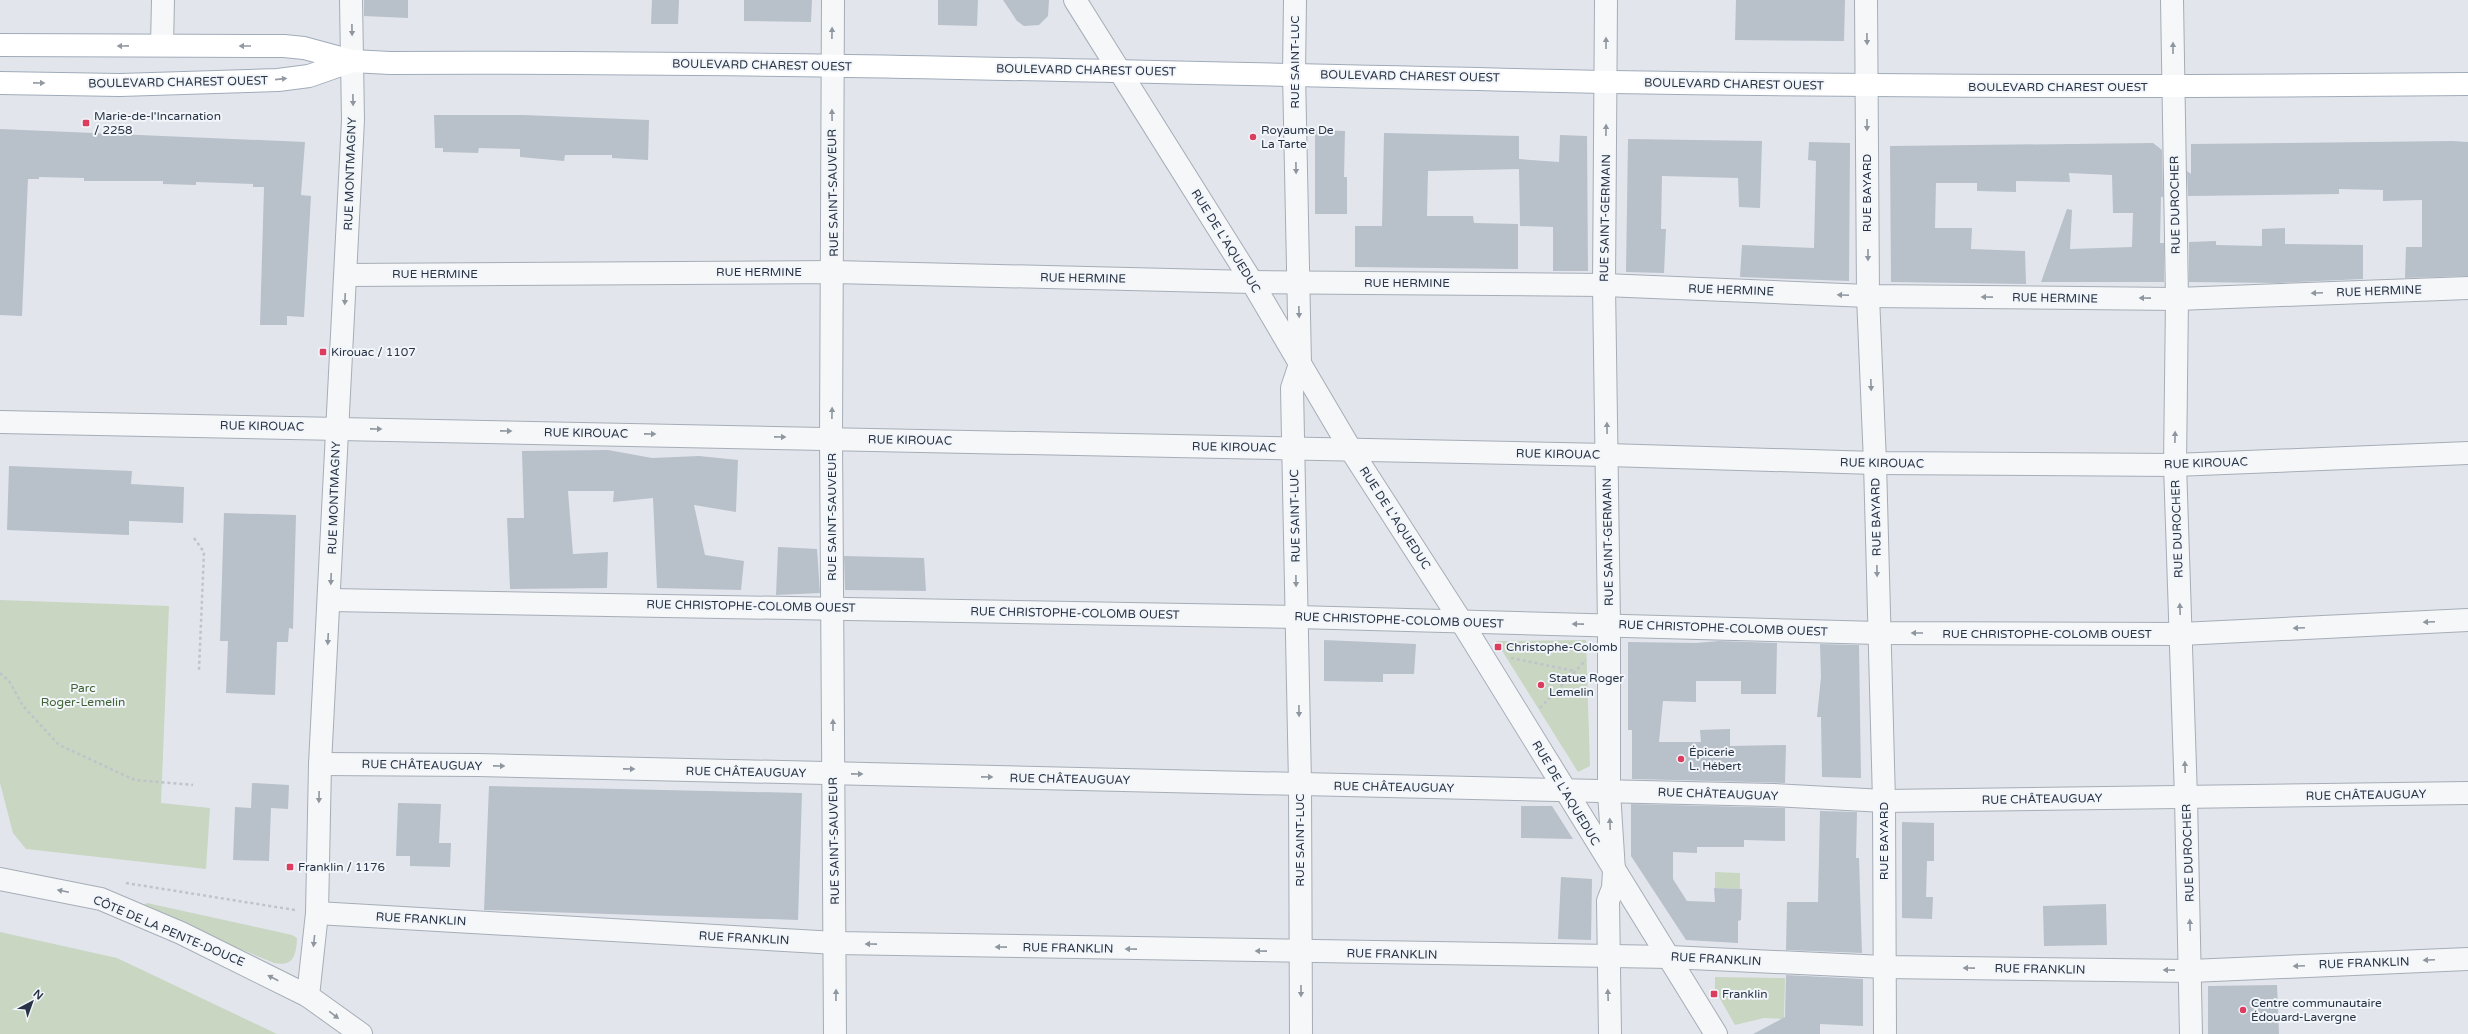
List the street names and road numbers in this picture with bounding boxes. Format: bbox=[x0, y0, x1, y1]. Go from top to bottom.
street label: RUE SAINT-LUC bbox=[1288, 15, 1302, 109]
street label: BOULEVARD CHAREST OUEST bbox=[672, 56, 853, 74]
street label: BOULEVARD CHAREST OUEST bbox=[996, 61, 1177, 79]
street label: BOULEVARD CHAREST OUEST bbox=[1320, 67, 1501, 85]
street label: BOULEVARD CHAREST OUEST bbox=[88, 73, 269, 91]
street label: BOULEVARD CHAREST OUEST bbox=[1644, 75, 1825, 93]
street label: BOULEVARD CHAREST OUEST bbox=[1968, 80, 2149, 94]
street label: RUE MONTMAGNY bbox=[341, 117, 359, 231]
street label: RUE SAINT-SAUVEUR bbox=[825, 129, 841, 257]
street label: RUE SAINT-GERMAIN bbox=[1597, 154, 1613, 282]
street label: RUE BAYARD bbox=[1860, 154, 1874, 232]
street label: RUE DUROCHER bbox=[2167, 156, 2183, 254]
street label: RUE DE L'AQUEDUC bbox=[1188, 187, 1264, 295]
street label: RUE HERMINE bbox=[716, 265, 802, 279]
street label: RUE HERMINE bbox=[392, 267, 478, 281]
street label: RUE HERMINE bbox=[1040, 270, 1126, 286]
street label: RUE HERMINE bbox=[1364, 276, 1450, 290]
street label: RUE HERMINE bbox=[1688, 282, 1775, 299]
street label: RUE HERMINE bbox=[2336, 282, 2423, 299]
street label: RUE HERMINE bbox=[2012, 290, 2098, 306]
street label: RUE KIROUAC bbox=[220, 418, 304, 434]
street label: RUE KIROUAC bbox=[544, 425, 628, 441]
street label: RUE KIROUAC bbox=[868, 432, 952, 448]
street label: RUE KIROUAC bbox=[1192, 439, 1276, 455]
street label: RUE MONTMAGNY bbox=[325, 441, 343, 555]
street label: RUE KIROUAC bbox=[1516, 446, 1600, 462]
street label: RUE SAINT-SAUVEUR bbox=[825, 453, 839, 581]
street label: RUE KIROUAC bbox=[1840, 455, 1924, 471]
street label: RUE KIROUAC bbox=[2164, 455, 2248, 471]
street label: RUE DE L'AQUEDUC bbox=[1357, 464, 1433, 572]
street label: RUE SAINT-LUC bbox=[1287, 469, 1303, 563]
street label: RUE SAINT-GERMAIN bbox=[1600, 478, 1616, 606]
street label: RUE BAYARD bbox=[1868, 478, 1884, 556]
street label: RUE DUROCHER bbox=[2168, 480, 2186, 578]
street label: RUE CHRISTOPHE-COLOMB OUEST bbox=[646, 597, 857, 615]
street label: RUE CHRISTOPHE-COLOMB OUEST bbox=[970, 604, 1181, 622]
street label: RUE CHRISTOPHE-COLOMB OUEST bbox=[1294, 609, 1505, 631]
street label: RUE CHRISTOPHE-COLOMB OUEST bbox=[1618, 617, 1829, 639]
street label: RUE CHRISTOPHE-COLOMB OUEST bbox=[1942, 627, 2152, 641]
street label: RUE DE L'AQUEDUC bbox=[1529, 738, 1603, 848]
street label: RUE CHÂTEAUGUAY bbox=[362, 757, 483, 773]
street label: RUE CHÂTEAUGUAY bbox=[686, 764, 807, 780]
street label: RUE CHÂTEAUGUAY bbox=[1010, 771, 1131, 787]
street label: RUE SAINT-SAUVEUR bbox=[826, 777, 842, 905]
street label: RUE CHÂTEAUGUAY bbox=[1334, 779, 1455, 795]
street label: RUE CHÂTEAUGUAY bbox=[1657, 785, 1779, 803]
street label: RUE CHÂTEAUGUAY bbox=[2306, 787, 2427, 803]
street label: RUE CHÂTEAUGUAY bbox=[1982, 791, 2103, 807]
street label: RUE SAINT-LUC bbox=[1293, 793, 1307, 887]
street label: RUE BAYARD bbox=[1877, 802, 1891, 880]
street label: RUE DUROCHER bbox=[2179, 804, 2197, 902]
street label: CÔTE DE LA PENTE-DOUCE bbox=[91, 893, 247, 969]
street label: RUE FRANKLIN bbox=[375, 910, 467, 928]
street label: RUE FRANKLIN bbox=[698, 929, 790, 947]
street label: RUE FRANKLIN bbox=[1022, 940, 1114, 956]
street label: RUE FRANKLIN bbox=[1346, 946, 1438, 962]
street label: RUE FRANKLIN bbox=[1670, 950, 1762, 968]
street label: RUE FRANKLIN bbox=[2318, 954, 2410, 972]
street label: RUE FRANKLIN bbox=[1994, 961, 2086, 977]

